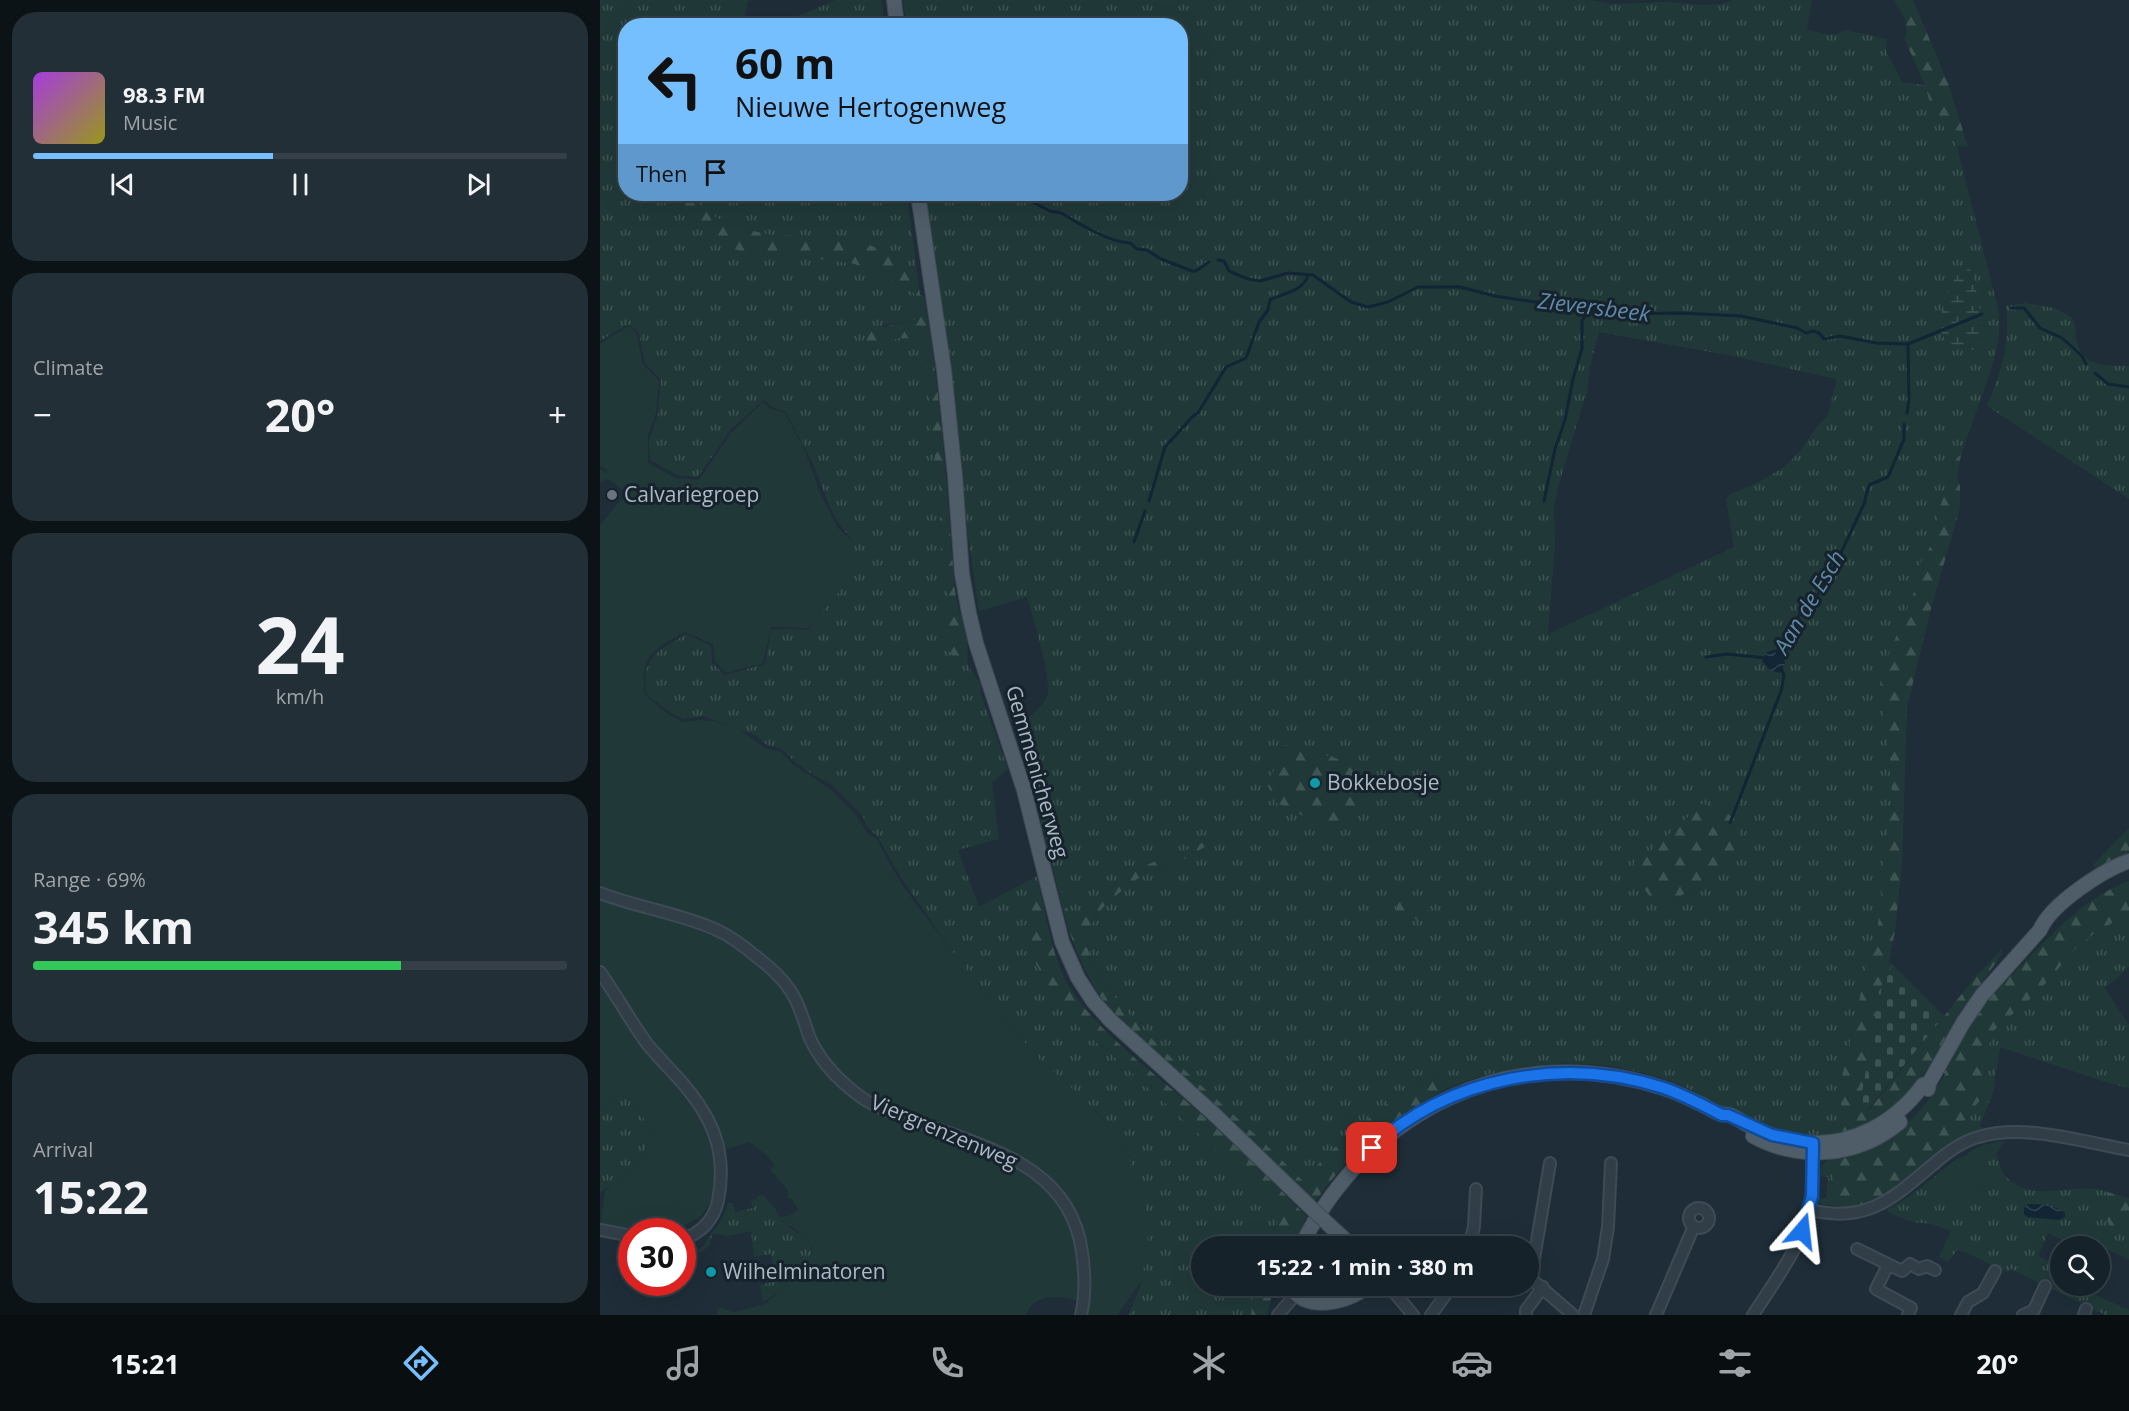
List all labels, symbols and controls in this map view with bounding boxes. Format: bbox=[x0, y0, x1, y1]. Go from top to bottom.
text: 60 m bbox=[735, 34, 835, 91]
icon: left bbox=[636, 42, 714, 120]
text: 98.3 FM bbox=[123, 79, 206, 109]
text: Nieuwe Hertogenweg bbox=[735, 88, 1006, 125]
text: Music bbox=[123, 109, 177, 136]
icon: arrive bbox=[699, 156, 732, 189]
text: Then bbox=[636, 158, 687, 188]
icon: previous bbox=[106, 168, 139, 201]
icon: pause bbox=[284, 168, 317, 201]
icon: next bbox=[462, 168, 495, 201]
water label: Zieversbeek bbox=[1535, 284, 1653, 328]
text: Climate bbox=[33, 354, 104, 381]
text: 20° bbox=[265, 384, 335, 445]
text: − bbox=[33, 392, 52, 437]
text: + bbox=[548, 392, 567, 437]
place label: Calvariegroep bbox=[624, 480, 759, 508]
marker: Calvariegroep bbox=[605, 488, 619, 502]
water label: Aan de Esch bbox=[1764, 544, 1851, 661]
text: 24 bbox=[255, 591, 345, 697]
street label: Gemmenicherweg bbox=[1000, 682, 1076, 861]
text: km/h bbox=[276, 683, 324, 710]
place label: Bokkebosje bbox=[1327, 768, 1440, 796]
marker: Bokkebosje bbox=[1308, 776, 1322, 790]
text: Range · 69% bbox=[33, 866, 146, 893]
text: 345 km bbox=[33, 896, 194, 957]
street label: Viergrenzenweg bbox=[867, 1088, 1022, 1175]
pin bbox=[1346, 1122, 1397, 1173]
icon: arrive bbox=[1355, 1131, 1388, 1164]
text: Arrival bbox=[33, 1136, 93, 1163]
text: 15:22 bbox=[33, 1166, 149, 1227]
position arrow bbox=[1770, 1199, 1834, 1263]
speed limit sign: 30 bbox=[618, 1218, 696, 1296]
map controls bbox=[2050, 1236, 2110, 1296]
button: search bbox=[2050, 1236, 2110, 1296]
text: 15:22 · 1 min · 380 m bbox=[1256, 1251, 1474, 1281]
place label: Wilhelminatoren bbox=[723, 1257, 886, 1285]
marker: Wilhelminatoren bbox=[704, 1265, 718, 1279]
icon: directions bbox=[400, 1342, 442, 1384]
icon: music bbox=[663, 1342, 705, 1384]
icon: phone bbox=[926, 1342, 968, 1384]
icon: climate bbox=[1188, 1342, 1230, 1384]
icon: car bbox=[1451, 1342, 1493, 1384]
icon: filters bbox=[1714, 1342, 1756, 1384]
text: 15:21 bbox=[110, 1345, 180, 1382]
text: 20° bbox=[1976, 1345, 2019, 1382]

